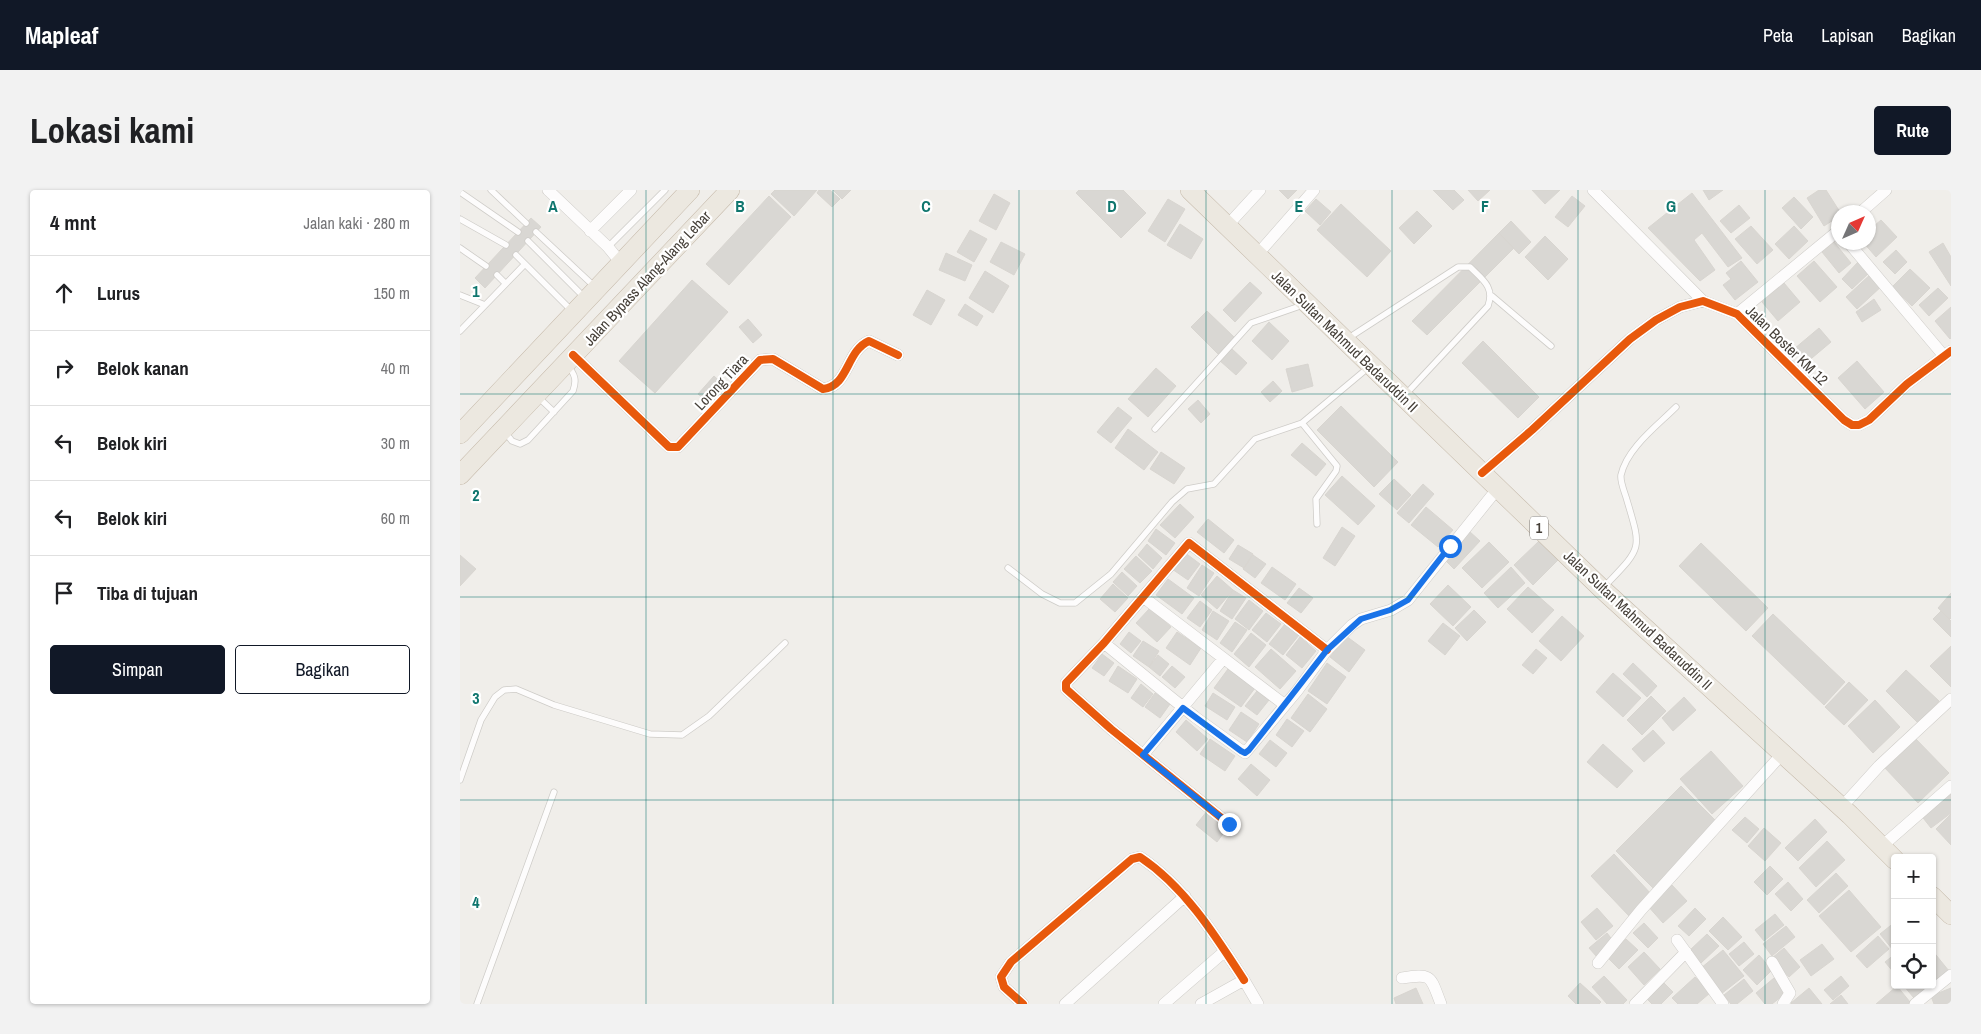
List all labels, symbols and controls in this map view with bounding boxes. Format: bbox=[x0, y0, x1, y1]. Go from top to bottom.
text: Mapleaf bbox=[25, 19, 98, 51]
text: Peta bbox=[1763, 23, 1793, 48]
text: Lapisan bbox=[1821, 23, 1874, 48]
text: Bagikan bbox=[1902, 23, 1956, 48]
button: Rute bbox=[1874, 106, 1951, 155]
text: Lokasi kami bbox=[30, 107, 194, 154]
text: A bbox=[548, 195, 558, 217]
text: B bbox=[735, 195, 745, 217]
text: C bbox=[921, 195, 931, 217]
text: D bbox=[1107, 195, 1117, 217]
text: E bbox=[1295, 195, 1304, 217]
text: F bbox=[1481, 195, 1489, 217]
text: G bbox=[1666, 195, 1676, 217]
north arrow bbox=[1831, 205, 1876, 250]
street label: Jalan Bypass Alang-Alang Lebar bbox=[579, 206, 715, 350]
text: 4 mnt bbox=[50, 208, 96, 237]
text: Jalan kaki · 280 m bbox=[304, 212, 410, 234]
street label: Jalan Sultan Mahmud Badaruddin II bbox=[1267, 265, 1423, 417]
icon: ahead bbox=[50, 279, 78, 307]
text: Lurus bbox=[97, 280, 140, 306]
text: 1 bbox=[472, 280, 480, 302]
text: 150 m bbox=[374, 282, 410, 304]
street label: Jalan Boster KM 12 bbox=[1741, 300, 1833, 390]
street label: Lorong Tiara bbox=[689, 349, 753, 415]
icon: right bbox=[50, 354, 78, 382]
text: Belok kanan bbox=[97, 355, 189, 381]
text: 40 m bbox=[381, 357, 410, 379]
icon: left bbox=[50, 429, 78, 457]
text: Belok kiri bbox=[97, 430, 167, 456]
text: 30 m bbox=[381, 432, 410, 454]
text: 2 bbox=[472, 484, 480, 506]
icon: left bbox=[50, 504, 78, 532]
text: Belok kiri bbox=[97, 505, 167, 531]
text: 60 m bbox=[381, 507, 410, 529]
road number: 1 bbox=[1530, 516, 1548, 539]
route start bbox=[1439, 535, 1462, 558]
street label: Jalan Sultan Mahmud Badaruddin II bbox=[1559, 545, 1717, 695]
icon: arrive bbox=[50, 579, 78, 607]
text: Tiba di tujuan bbox=[97, 580, 198, 606]
button: Simpan bbox=[50, 645, 225, 694]
button: Bagikan bbox=[235, 645, 410, 694]
text: 3 bbox=[472, 687, 480, 709]
route end bbox=[1218, 813, 1241, 836]
map controls bbox=[1891, 854, 1936, 989]
button: + bbox=[1891, 854, 1936, 899]
text: 4 bbox=[472, 891, 480, 913]
button: − bbox=[1891, 899, 1936, 944]
button: locate bbox=[1891, 944, 1936, 989]

